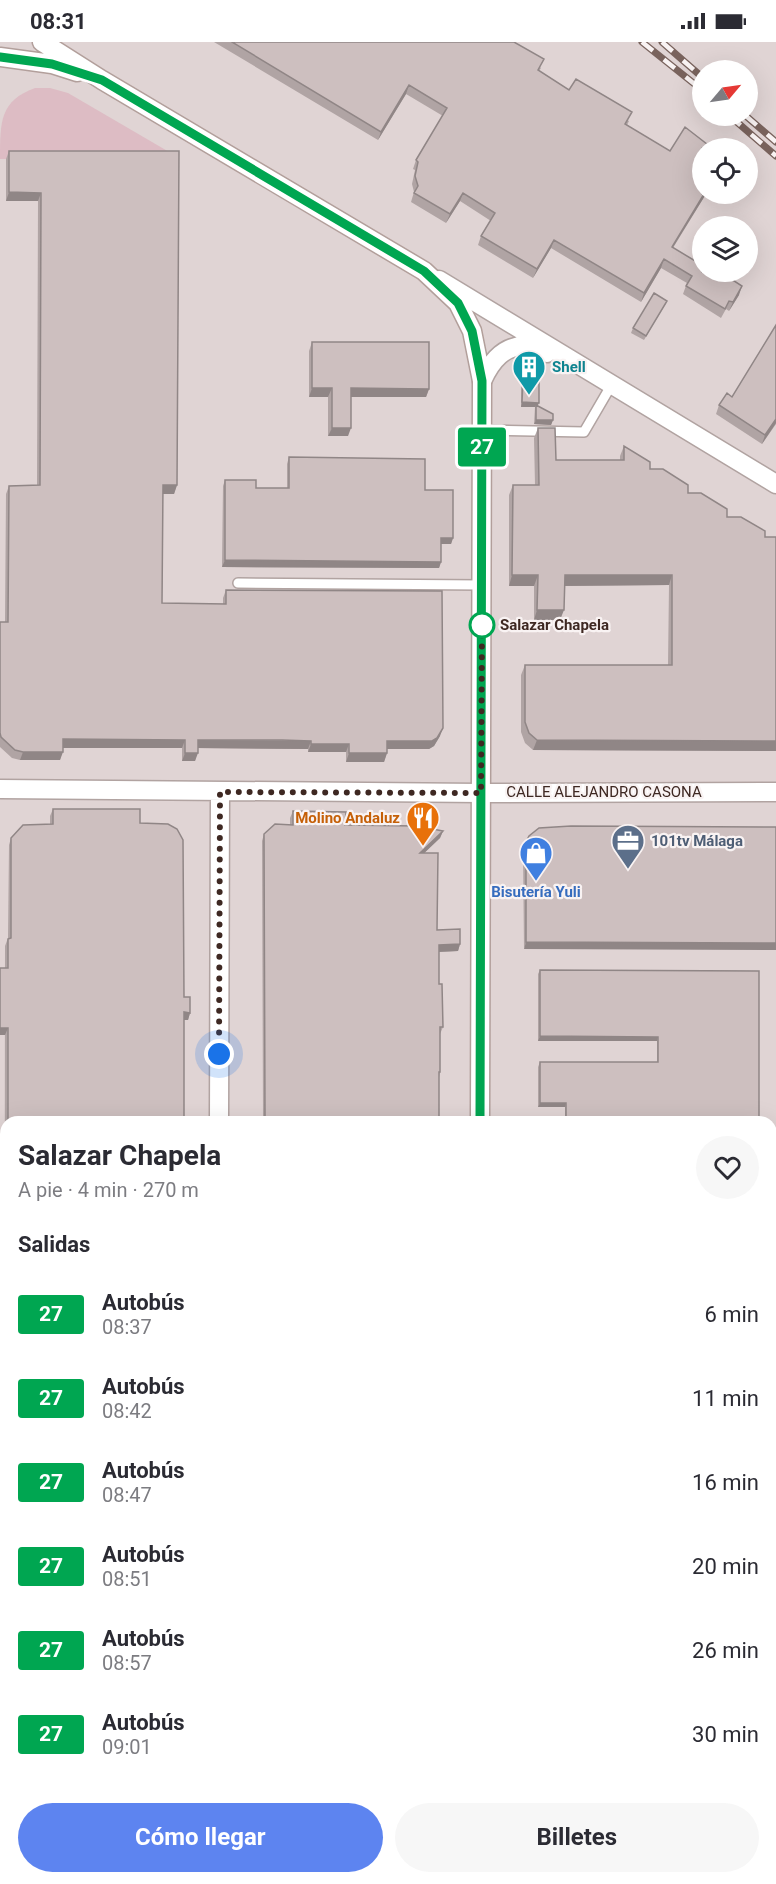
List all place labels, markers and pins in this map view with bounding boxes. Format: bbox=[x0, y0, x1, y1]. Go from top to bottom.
building icon: Shell bbox=[511, 349, 547, 396]
place label: Shell bbox=[552, 358, 586, 376]
marker: Salazar Chapela bbox=[469, 612, 495, 638]
place label: Salazar Chapela bbox=[500, 616, 609, 634]
restaurant icon: Molino Andaluz bbox=[405, 800, 441, 847]
place label: Molino Andaluz bbox=[295, 809, 400, 827]
office icon: 101tv Málaga bbox=[610, 823, 646, 870]
place label: 101tv Málaga bbox=[651, 832, 743, 850]
shop icon: Bisutería Yuli bbox=[518, 835, 554, 882]
place label: Bisutería Yuli bbox=[491, 883, 581, 901]

